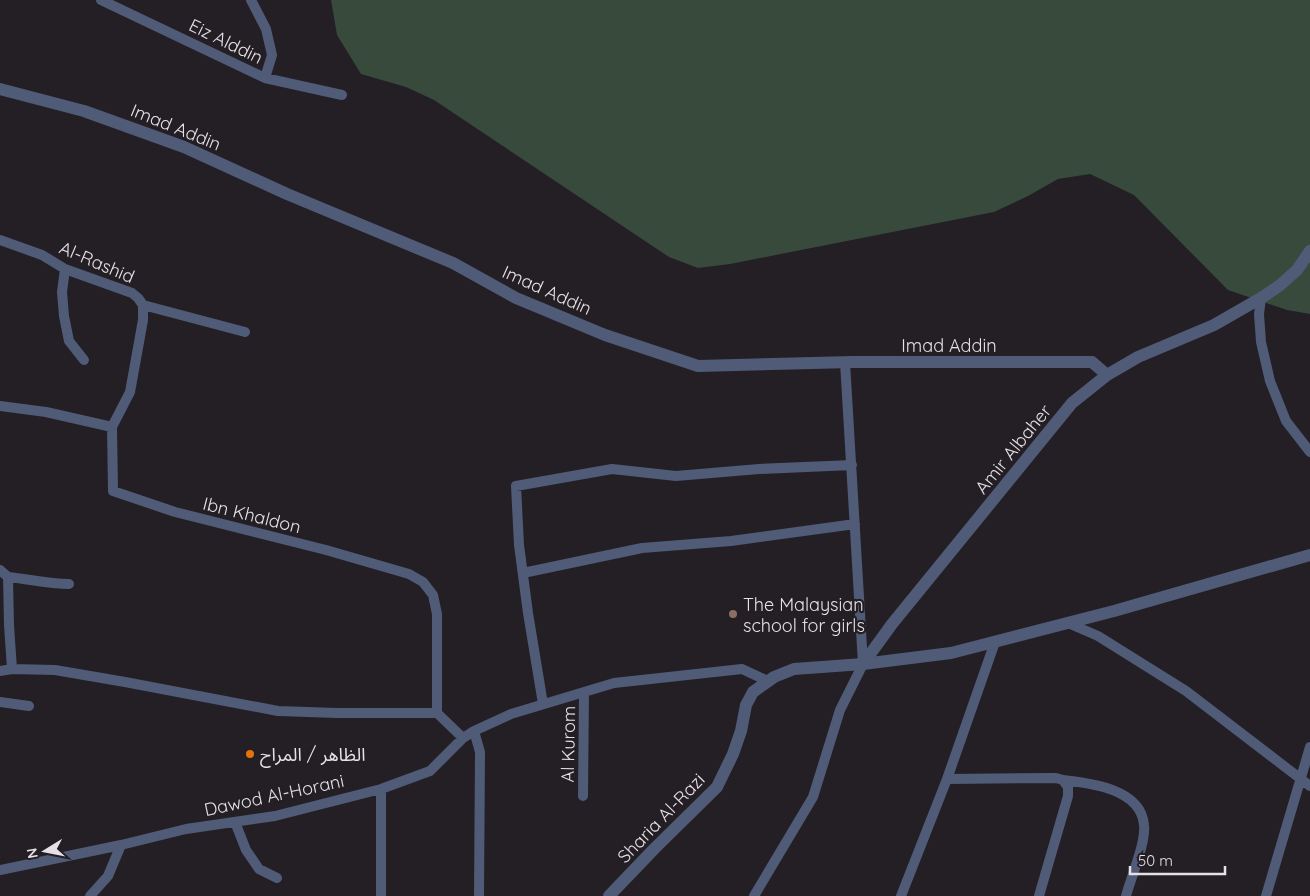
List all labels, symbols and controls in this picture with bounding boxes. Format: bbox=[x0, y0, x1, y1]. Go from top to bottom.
street label: Eiz Alddin bbox=[185, 13, 267, 69]
street label: Imad Addin bbox=[127, 98, 225, 156]
street label: Al-Rashid bbox=[56, 236, 138, 288]
street label: Imad Addin bbox=[499, 260, 595, 320]
street label: Imad Addin bbox=[901, 334, 997, 357]
street label: Amir Albaher bbox=[970, 399, 1056, 498]
street label: Ibn Khaldon bbox=[201, 492, 303, 538]
place label: The Malaysian school for girls bbox=[743, 593, 865, 637]
marker: The Malaysian school for girls bbox=[727, 608, 739, 620]
street label: Al Kurom bbox=[556, 705, 580, 783]
place label: الظاهر / المراح bbox=[260, 743, 366, 768]
marker: الظاهر / المراح bbox=[244, 748, 256, 760]
street label: Sharia Al-Razi bbox=[612, 768, 710, 868]
street label: Dawod Al-Horani bbox=[202, 769, 346, 821]
north arrow bbox=[20, 826, 70, 876]
scale bar bbox=[1130, 844, 1225, 876]
text: N bbox=[22, 847, 42, 860]
text: 50 m bbox=[1138, 851, 1173, 870]

